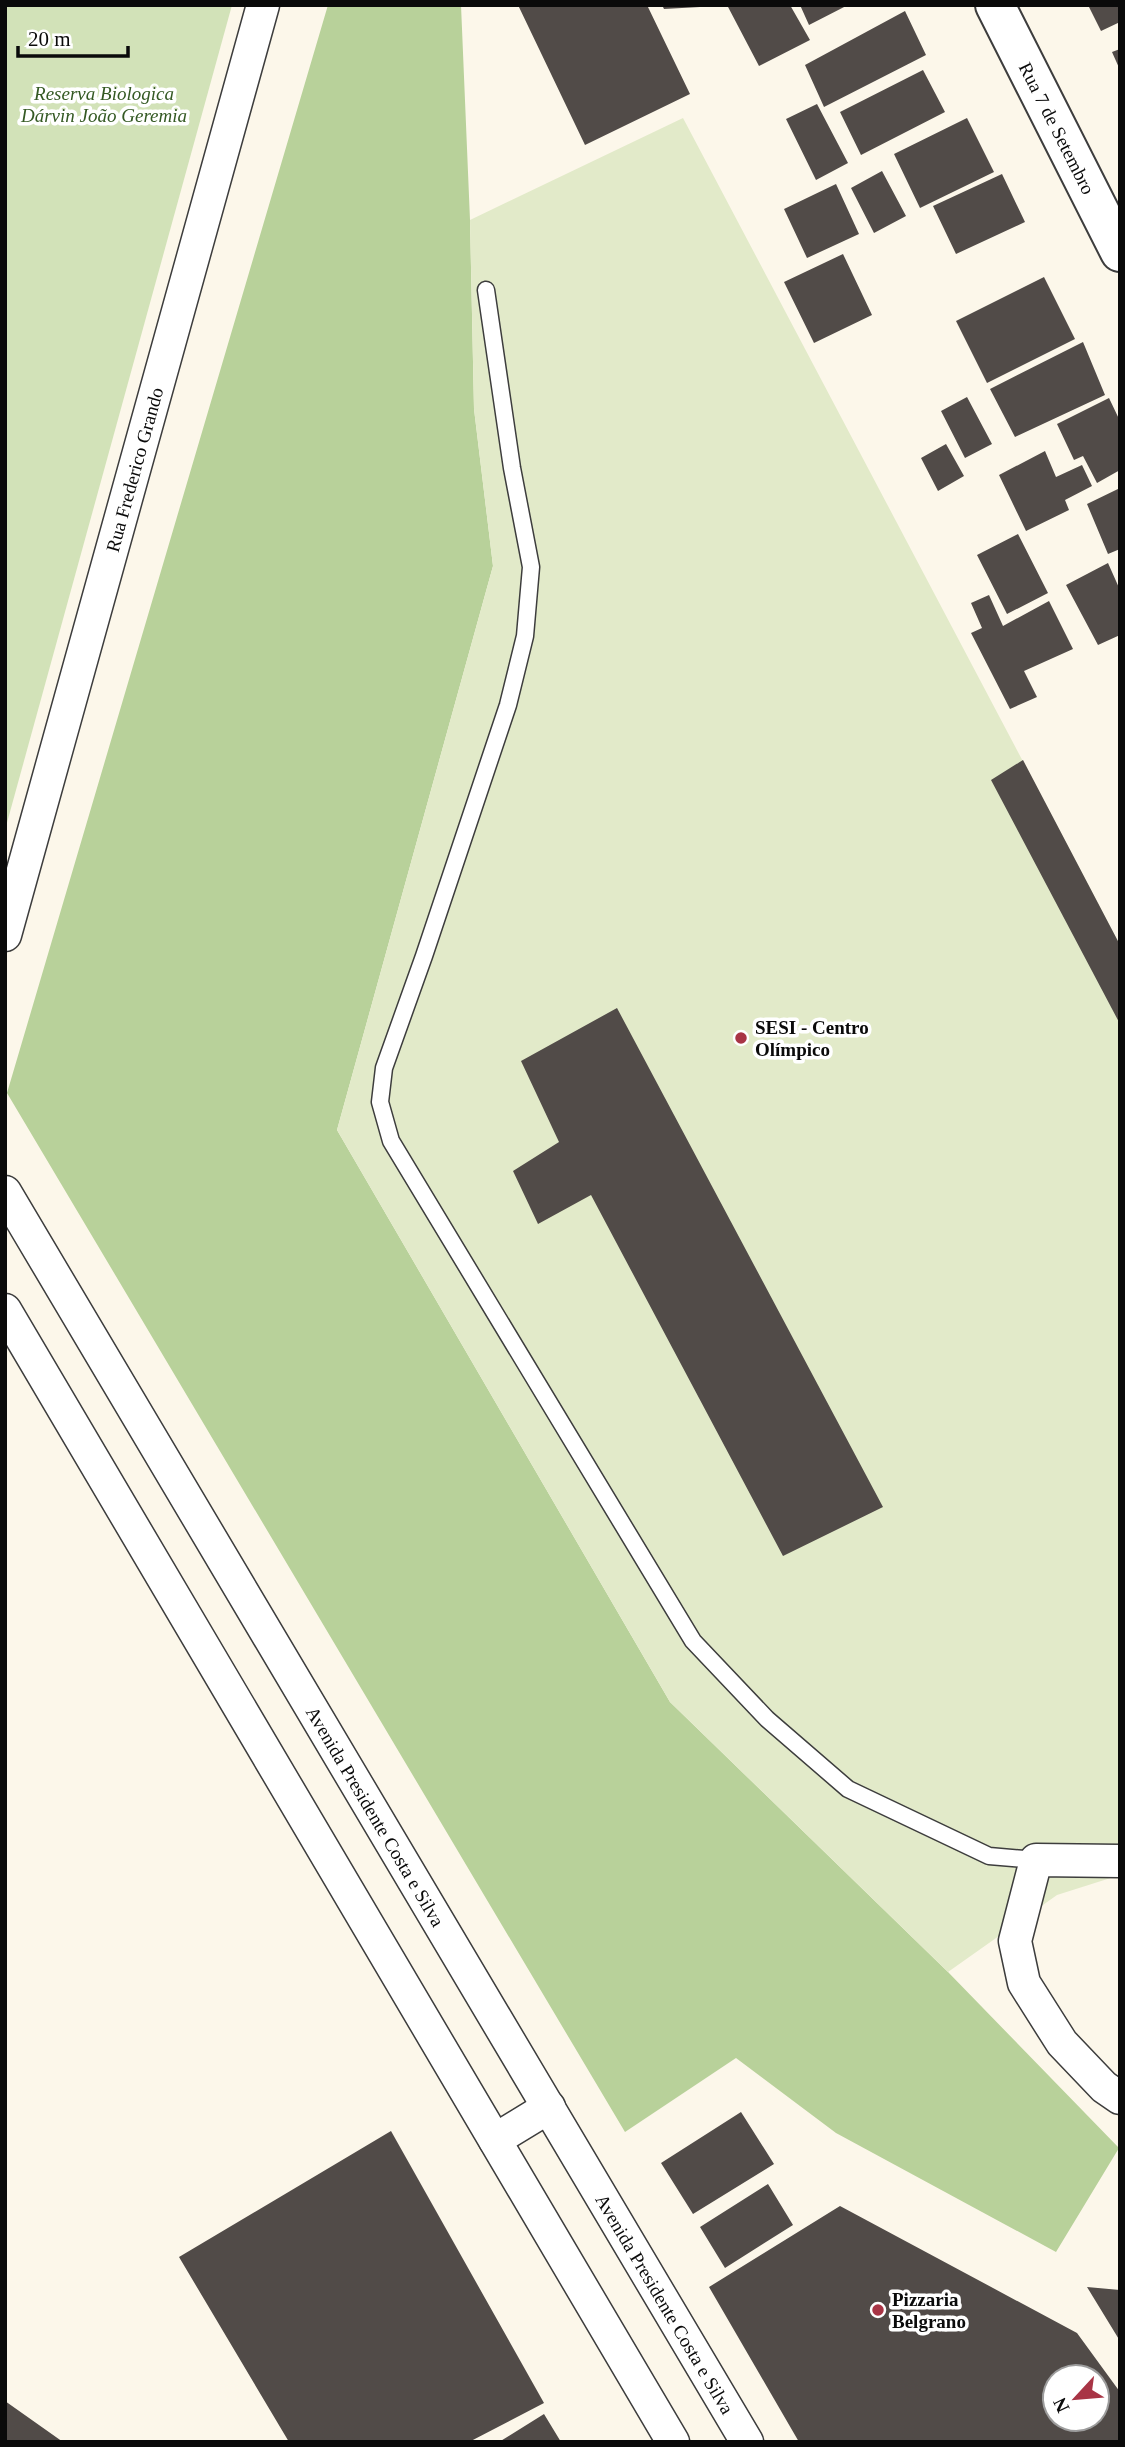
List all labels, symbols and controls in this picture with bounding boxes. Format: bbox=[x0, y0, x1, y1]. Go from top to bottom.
scale bar bbox=[18, 14, 128, 58]
text: 20 m bbox=[28, 27, 71, 51]
street label: Rua 7 de Setembro bbox=[1015, 59, 1099, 198]
park label: Reserva Biologica Dárvin João Geremia bbox=[20, 83, 187, 126]
street label: Rua Frederico Grando bbox=[101, 385, 167, 554]
place label: SESI - Centro Olímpico bbox=[755, 1017, 869, 1060]
marker: SESI - Centro Olímpico bbox=[733, 1030, 749, 1046]
street label: Avenida Presidente Costa e Silva bbox=[302, 1703, 449, 1930]
street label: Avenida Presidente Costa e Silva bbox=[592, 2190, 739, 2418]
place label: Pizzaria Belgrano bbox=[892, 2289, 966, 2332]
marker: Pizzaria Belgrano bbox=[870, 2302, 886, 2318]
north arrow bbox=[1041, 2363, 1111, 2433]
text: N bbox=[1049, 2394, 1074, 2416]

